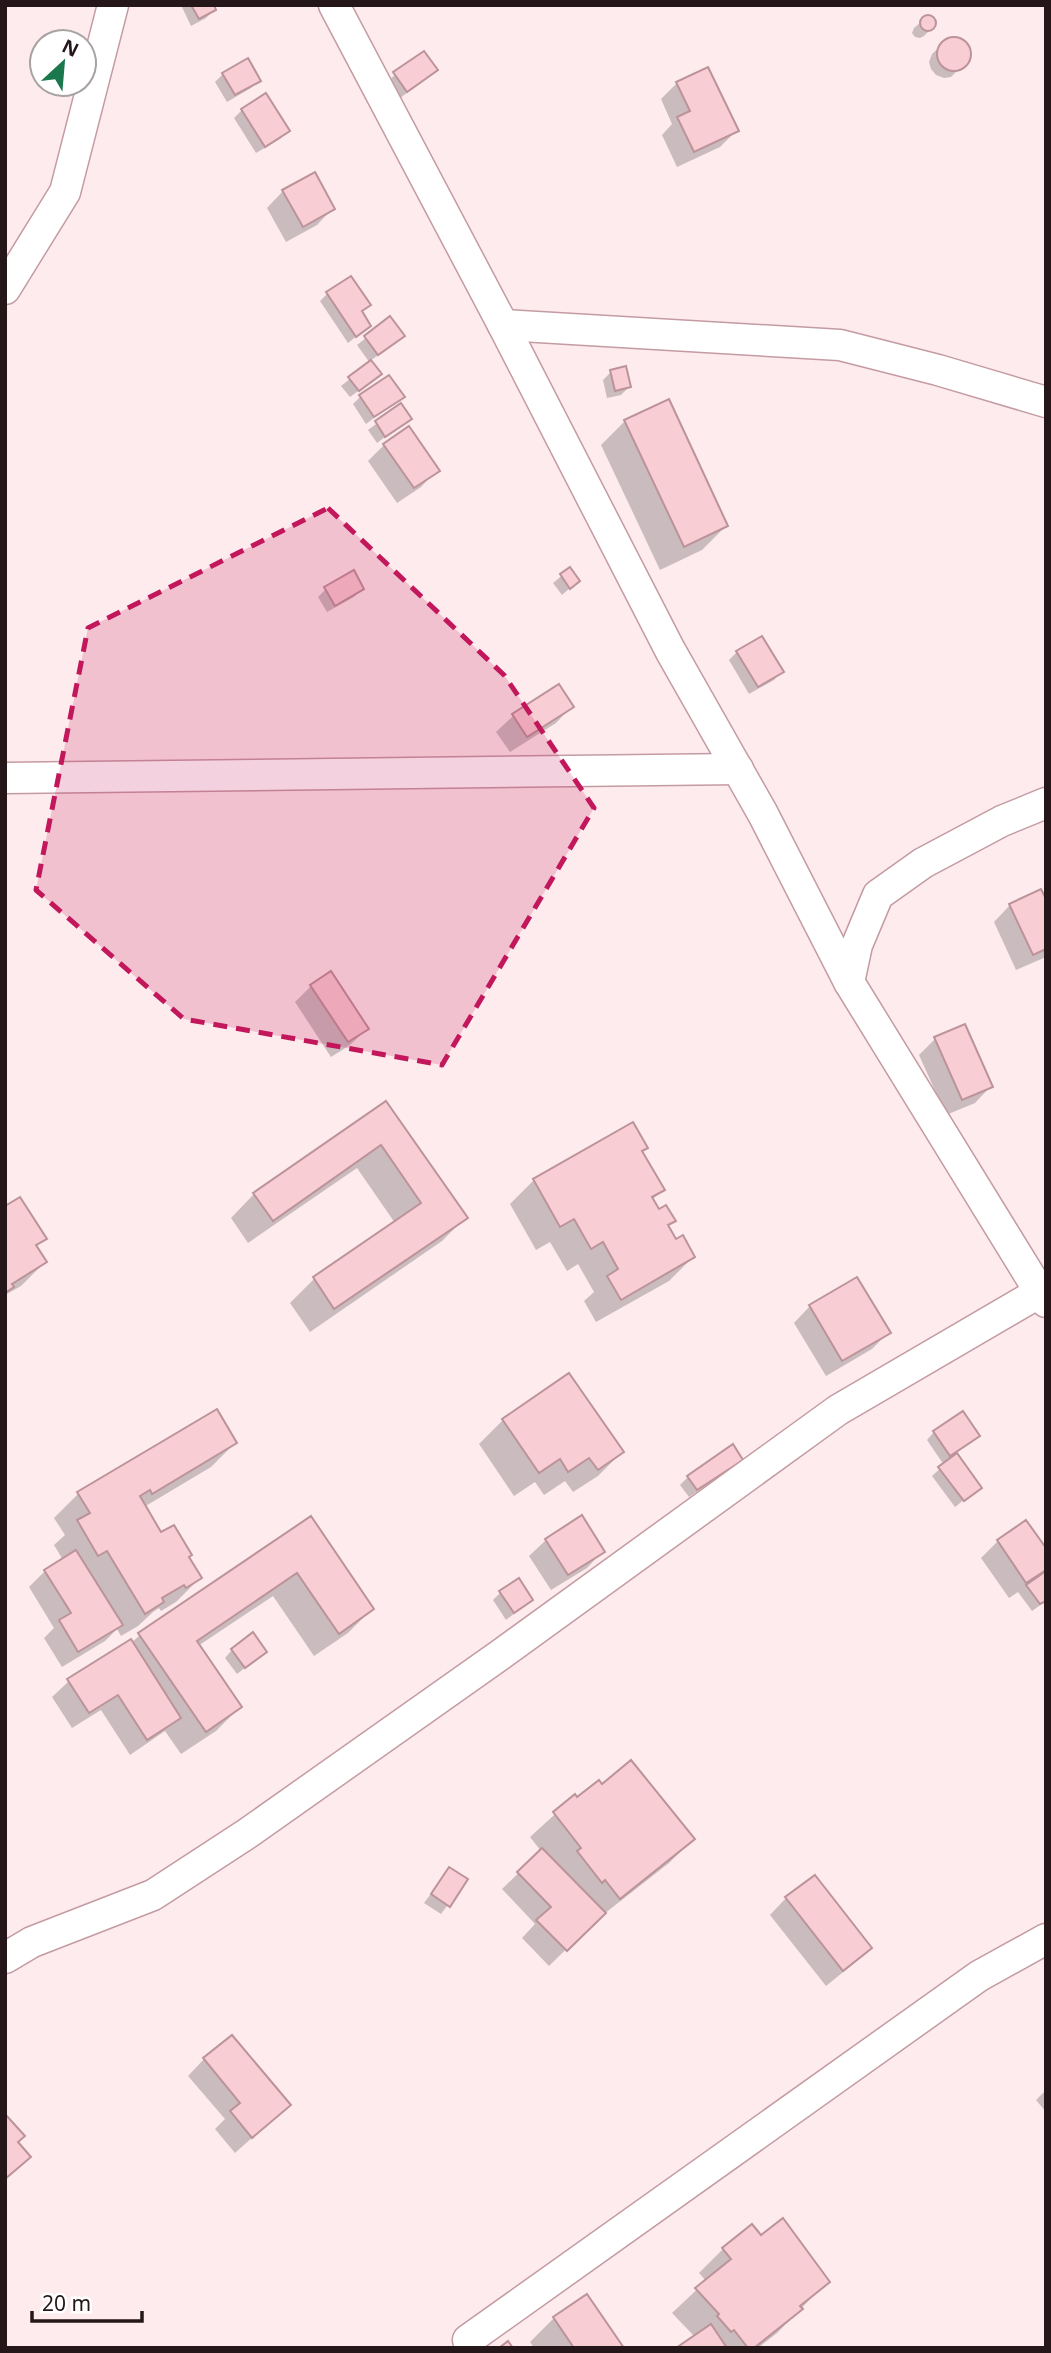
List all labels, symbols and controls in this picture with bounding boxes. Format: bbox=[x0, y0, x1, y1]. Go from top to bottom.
north arrow bbox=[28, 28, 98, 98]
text: N bbox=[58, 33, 83, 63]
scale bar bbox=[32, 2280, 142, 2324]
text: 20 m bbox=[42, 2289, 91, 2317]

